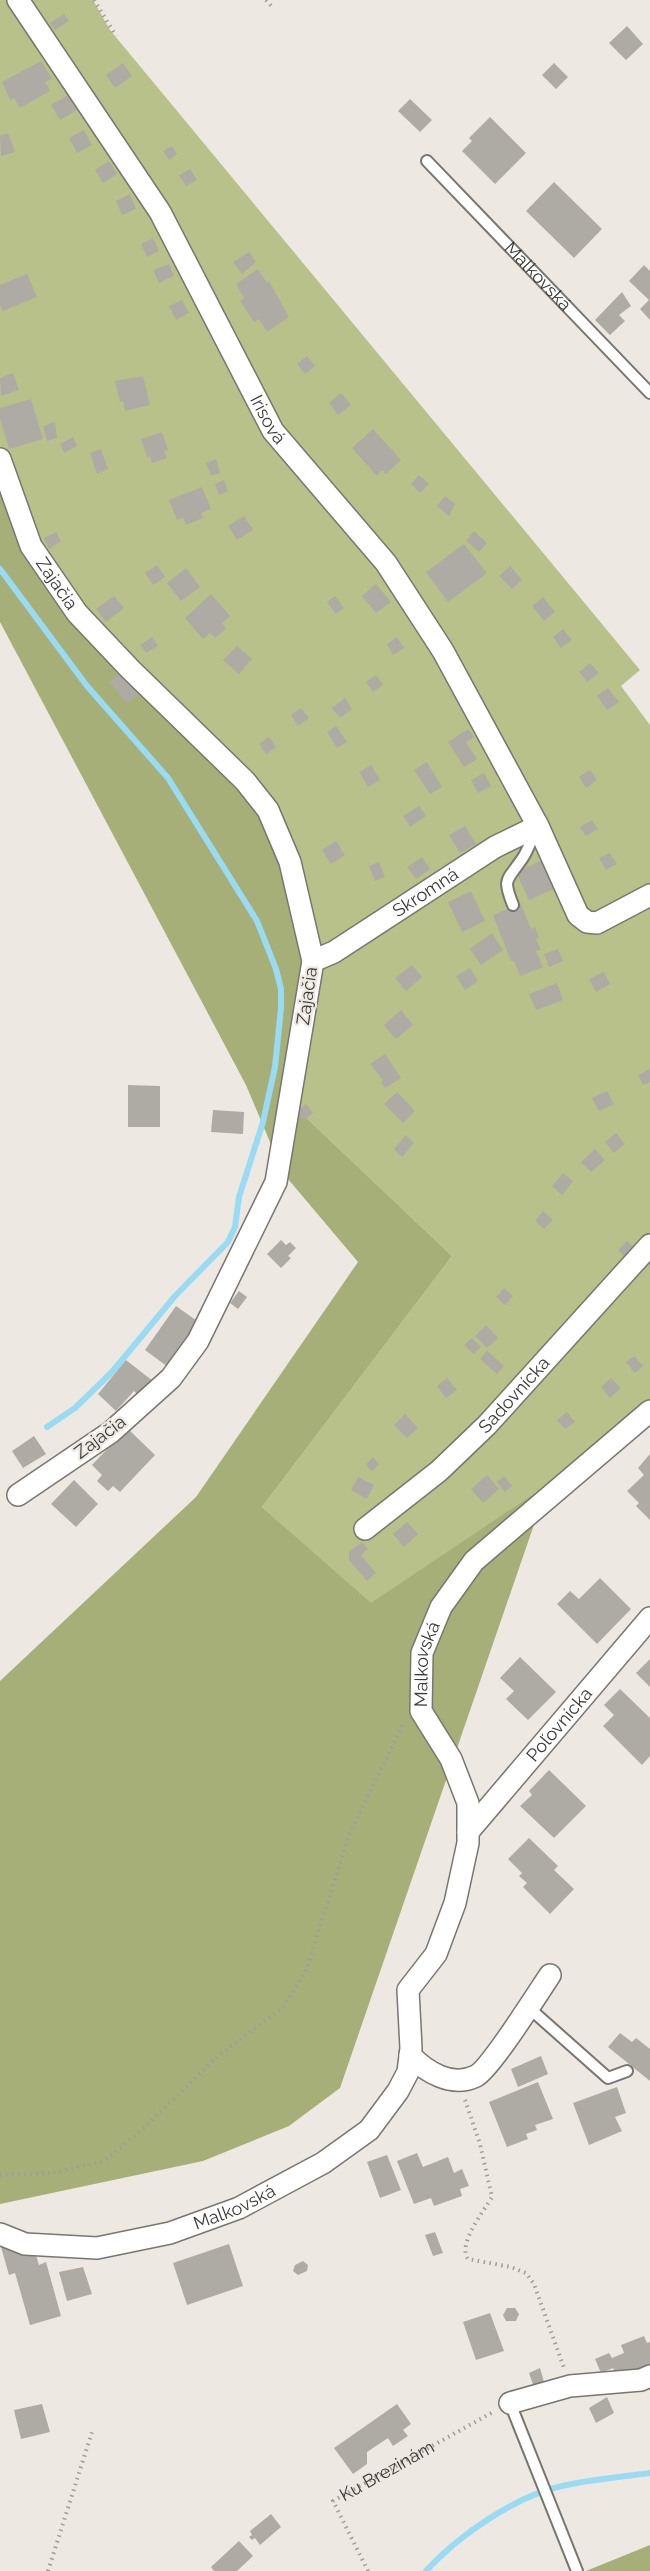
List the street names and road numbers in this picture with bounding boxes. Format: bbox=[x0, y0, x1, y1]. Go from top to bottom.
street label: Malkovská bbox=[500, 237, 576, 315]
street label: Irisová bbox=[246, 391, 290, 448]
street label: Zajačia bbox=[32, 553, 83, 613]
street label: Skromná bbox=[388, 863, 462, 921]
street label: Zajačia bbox=[292, 965, 321, 1026]
street label: Sadovnícka bbox=[474, 1352, 554, 1437]
street label: Zajačia bbox=[70, 1411, 129, 1463]
street label: Malkovská bbox=[410, 1618, 444, 1707]
street label: Poľovnícka bbox=[522, 1683, 596, 1765]
street label: Malkovská bbox=[191, 2180, 279, 2234]
street label: Ku Brezinám bbox=[336, 2436, 438, 2505]

